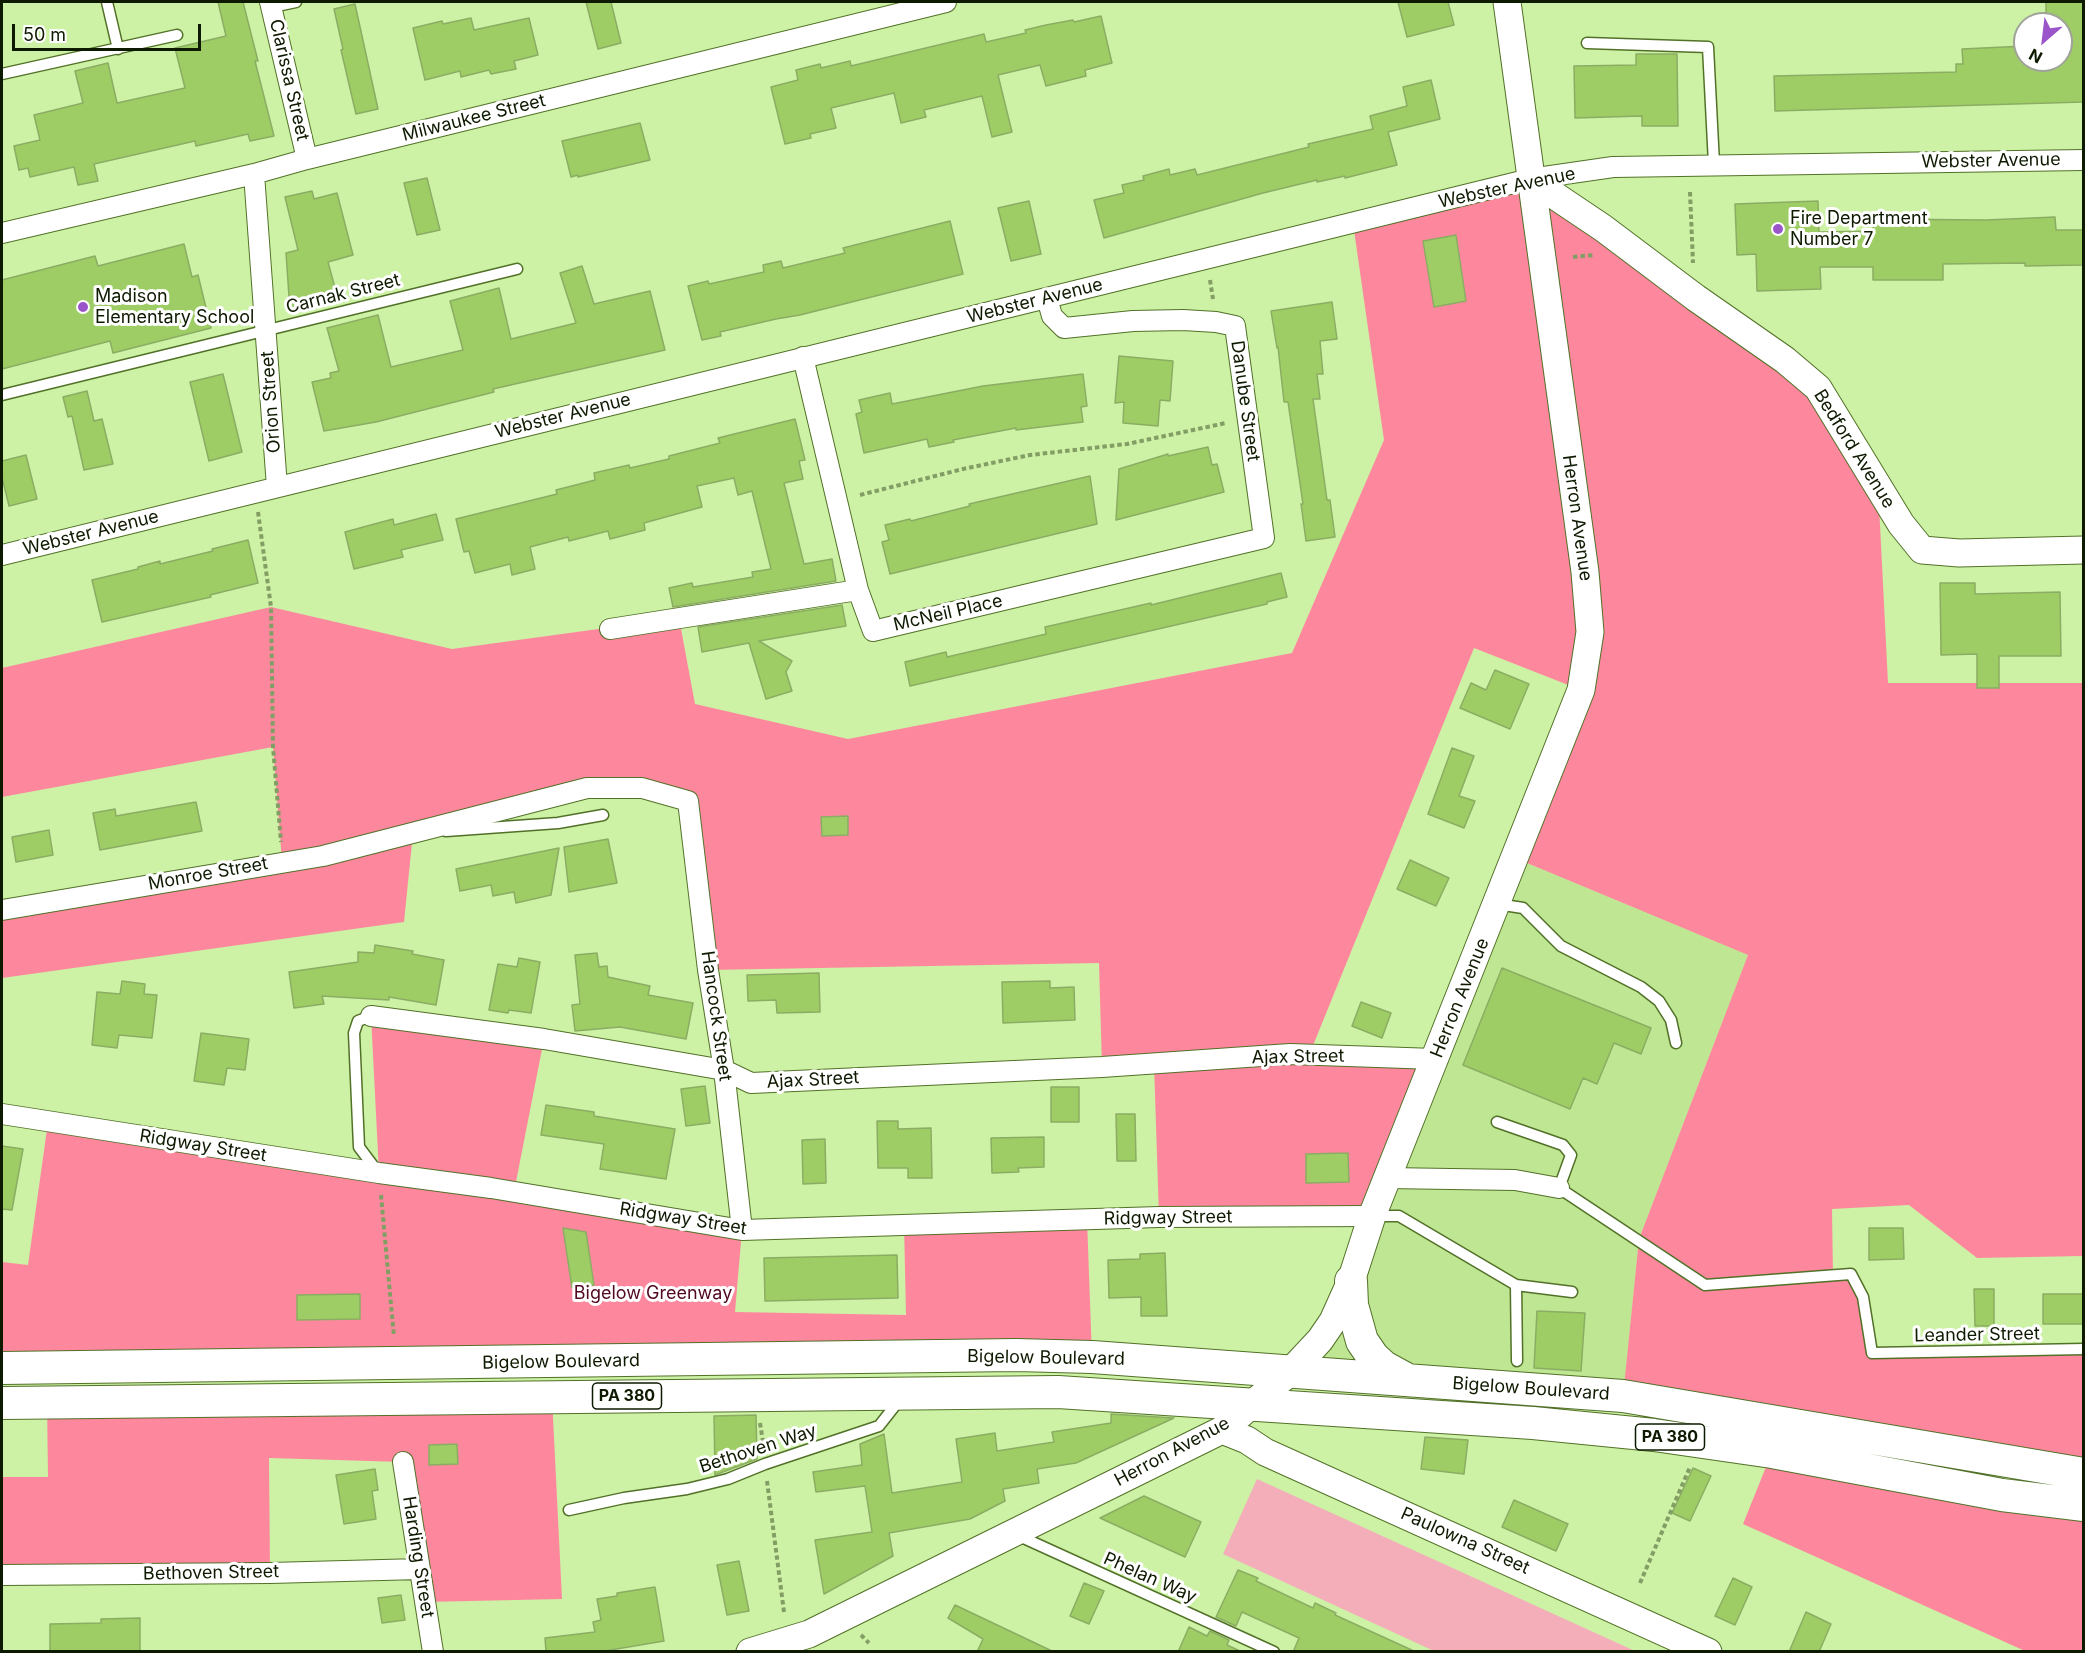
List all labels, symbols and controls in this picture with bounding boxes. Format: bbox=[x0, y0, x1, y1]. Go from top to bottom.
scale bar bbox=[15, 12, 204, 50]
north arrow bbox=[2013, 12, 2073, 72]
street label: Clarissa Street bbox=[265, 17, 313, 143]
text: 50 m bbox=[23, 24, 66, 45]
text: N bbox=[2025, 44, 2046, 68]
street label: Milwaukee Street bbox=[400, 90, 548, 146]
street label: Webster Avenue bbox=[1921, 149, 2061, 173]
street label: Webster Avenue bbox=[1437, 163, 1577, 213]
place label: Fire Department Number 7 bbox=[1790, 208, 1928, 250]
marker: Fire Department Number 7 bbox=[1771, 222, 1785, 236]
street label: Carnak Street bbox=[284, 269, 402, 319]
street label: Webster Avenue bbox=[965, 274, 1105, 328]
place label: Madison Elementary School bbox=[95, 286, 254, 328]
marker: Madison Elementary School bbox=[76, 300, 90, 314]
street label: Danube Street bbox=[1226, 339, 1264, 463]
street label: Orion Street bbox=[257, 350, 285, 454]
street label: Bedford Avenue bbox=[1809, 386, 1899, 512]
street label: Webster Avenue bbox=[493, 389, 633, 443]
street label: Herron Avenue bbox=[1557, 454, 1597, 582]
street label: Webster Avenue bbox=[21, 506, 161, 560]
street label: McNeil Place bbox=[891, 590, 1005, 636]
street label: Monroe Street bbox=[146, 853, 270, 895]
street label: Herron Avenue bbox=[1426, 935, 1494, 1061]
street label: Hancock Street bbox=[696, 950, 736, 1082]
street label: Ajax Street bbox=[1252, 1045, 1344, 1069]
street label: Ajax Street bbox=[766, 1067, 860, 1093]
street label: Ridgway Street bbox=[138, 1125, 268, 1167]
street label: Ridgway Street bbox=[618, 1198, 748, 1240]
street label: Ridgway Street bbox=[1104, 1206, 1232, 1230]
park label: Bigelow Greenway bbox=[574, 1283, 732, 1305]
street label: Leander Street bbox=[1914, 1323, 2040, 1347]
street label: Bigelow Boulevard bbox=[967, 1346, 1125, 1370]
street label: Bigelow Boulevard bbox=[482, 1350, 640, 1374]
street label: Bigelow Boulevard bbox=[1452, 1373, 1610, 1405]
road number: PA 380 bbox=[592, 1383, 662, 1409]
street label: Herron Avenue bbox=[1111, 1413, 1233, 1491]
street label: Bethoven Way bbox=[697, 1420, 819, 1478]
road number: PA 380 bbox=[1636, 1424, 1704, 1450]
street label: Harding Street bbox=[398, 1495, 438, 1619]
street label: Paulowna Street bbox=[1397, 1503, 1533, 1579]
street label: Phelan Way bbox=[1100, 1548, 1200, 1608]
street label: Bethoven Street bbox=[143, 1561, 279, 1585]

